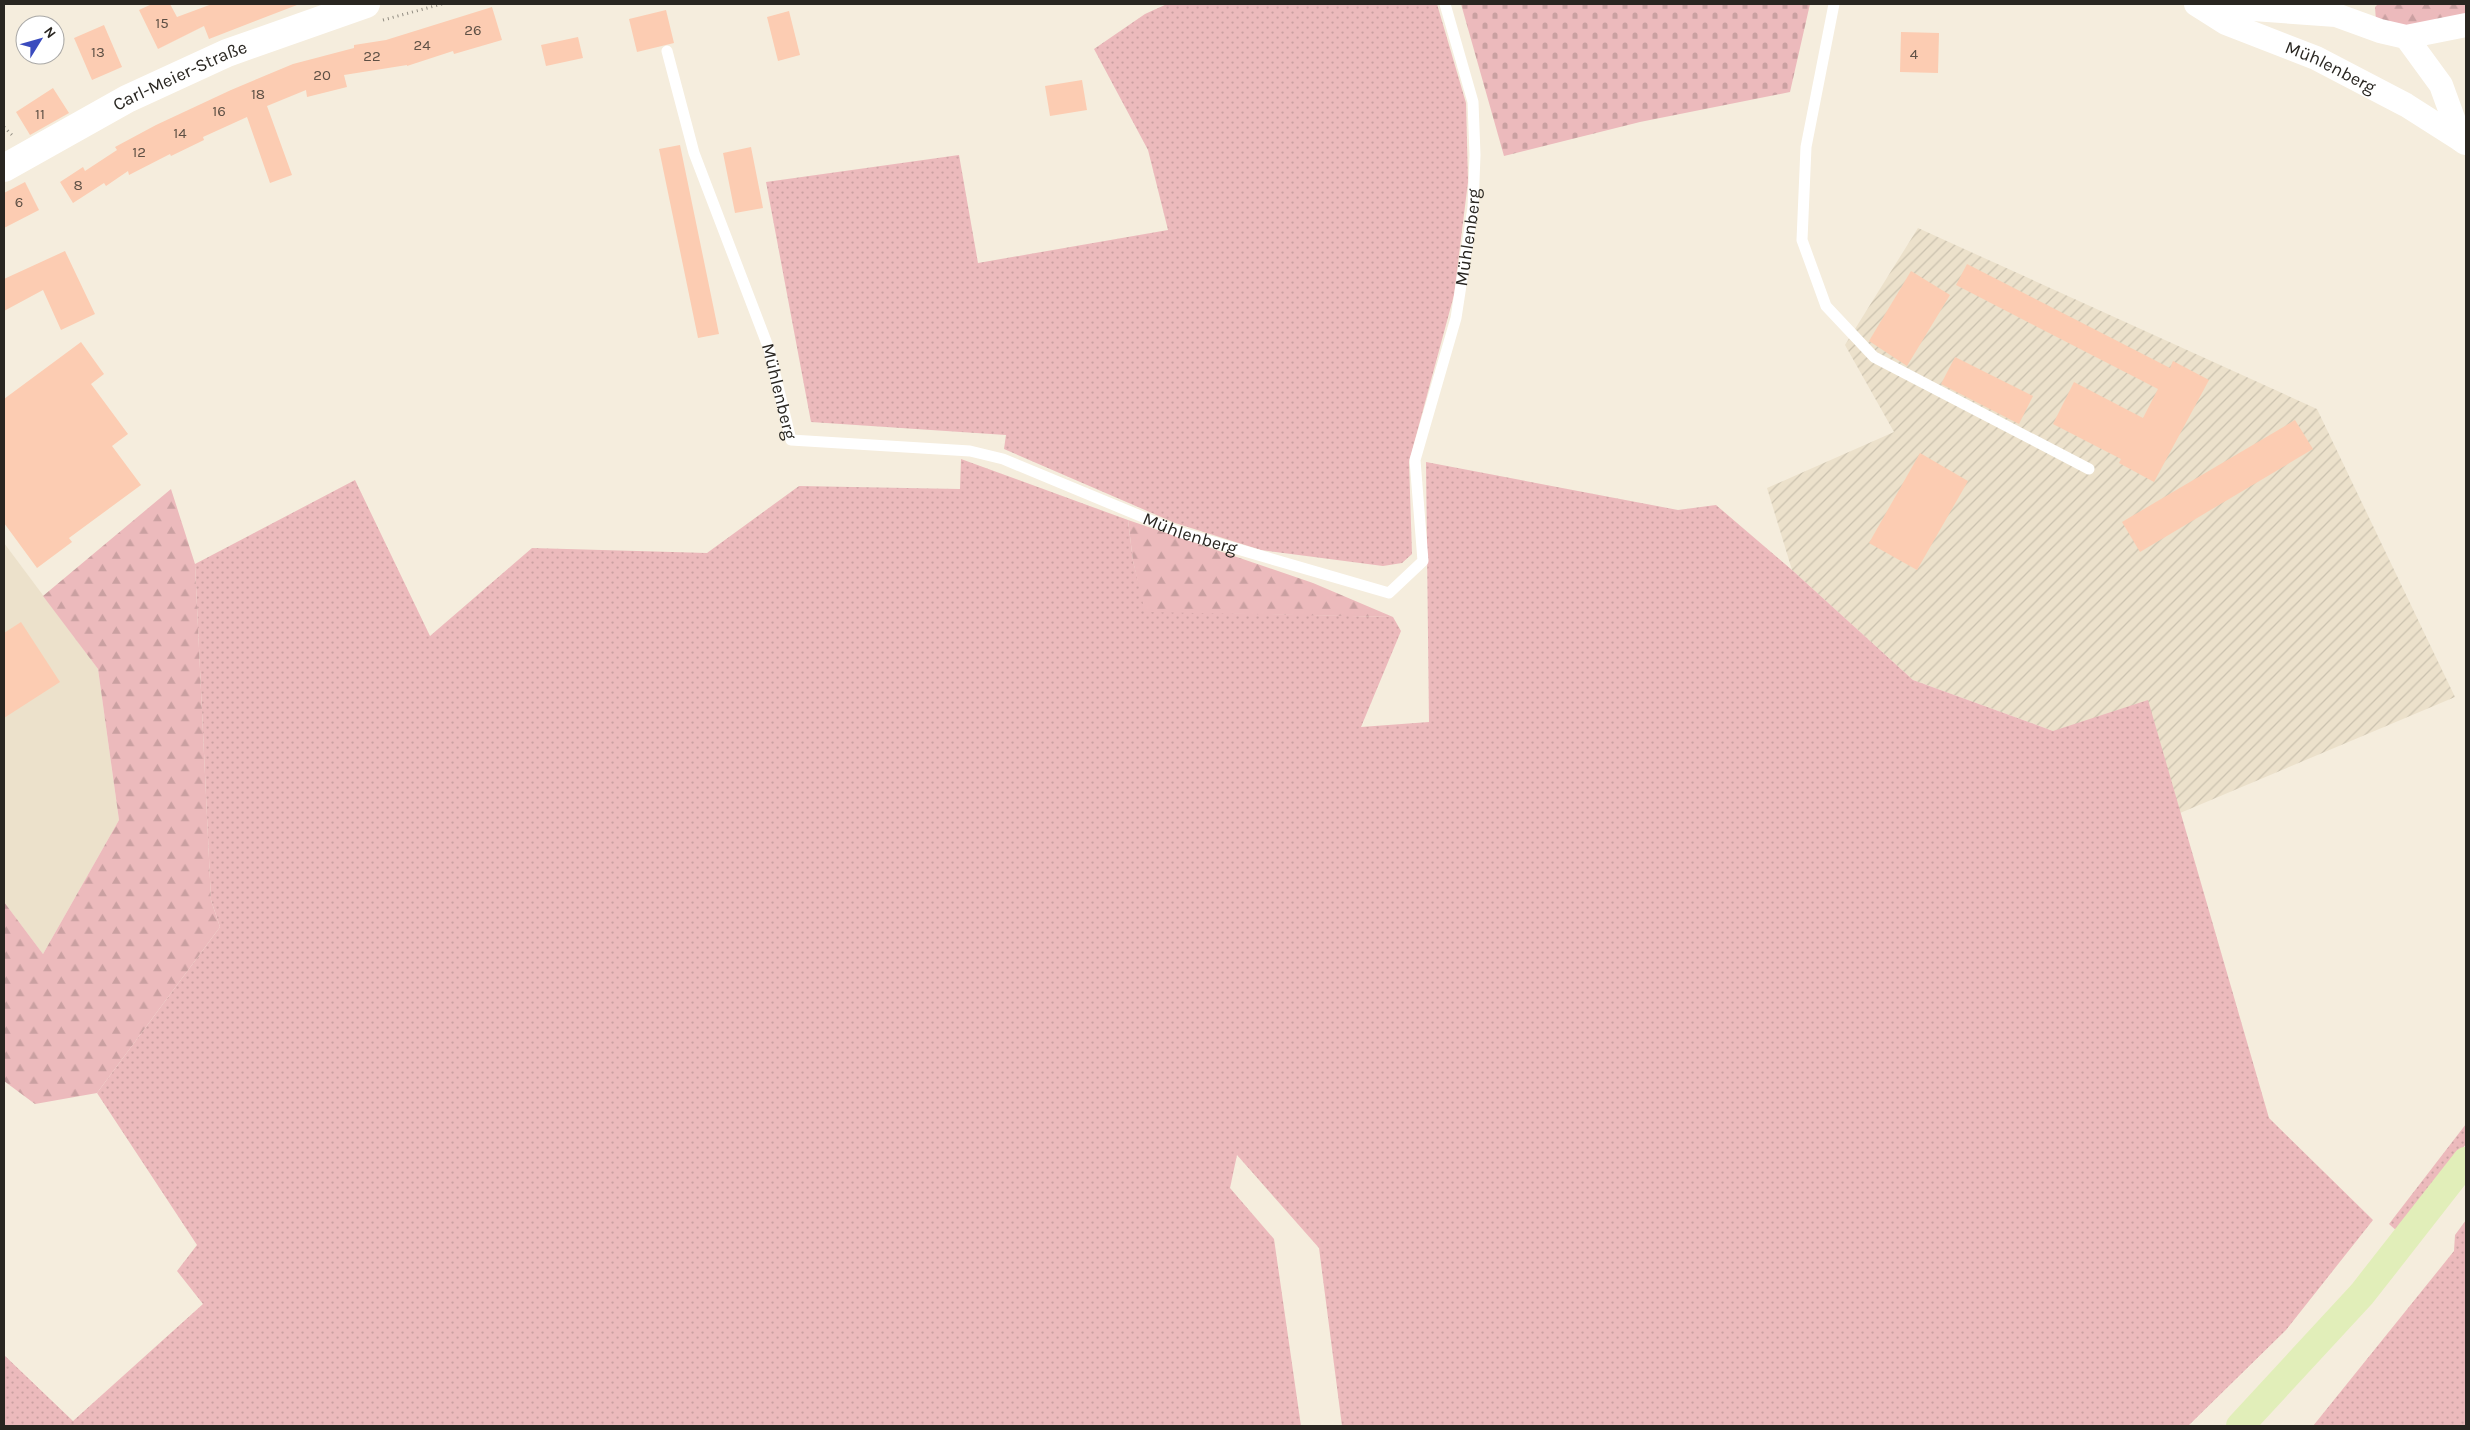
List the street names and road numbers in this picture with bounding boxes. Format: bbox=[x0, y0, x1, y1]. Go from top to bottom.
street label: Carl-Meier-Straße bbox=[109, 36, 250, 116]
street label: Mühlenberg bbox=[2282, 36, 2380, 98]
street label: Mühlenberg bbox=[1450, 188, 1485, 288]
street label: Mühlenberg bbox=[757, 341, 802, 442]
street label: Mühlenberg bbox=[1140, 507, 1240, 559]

